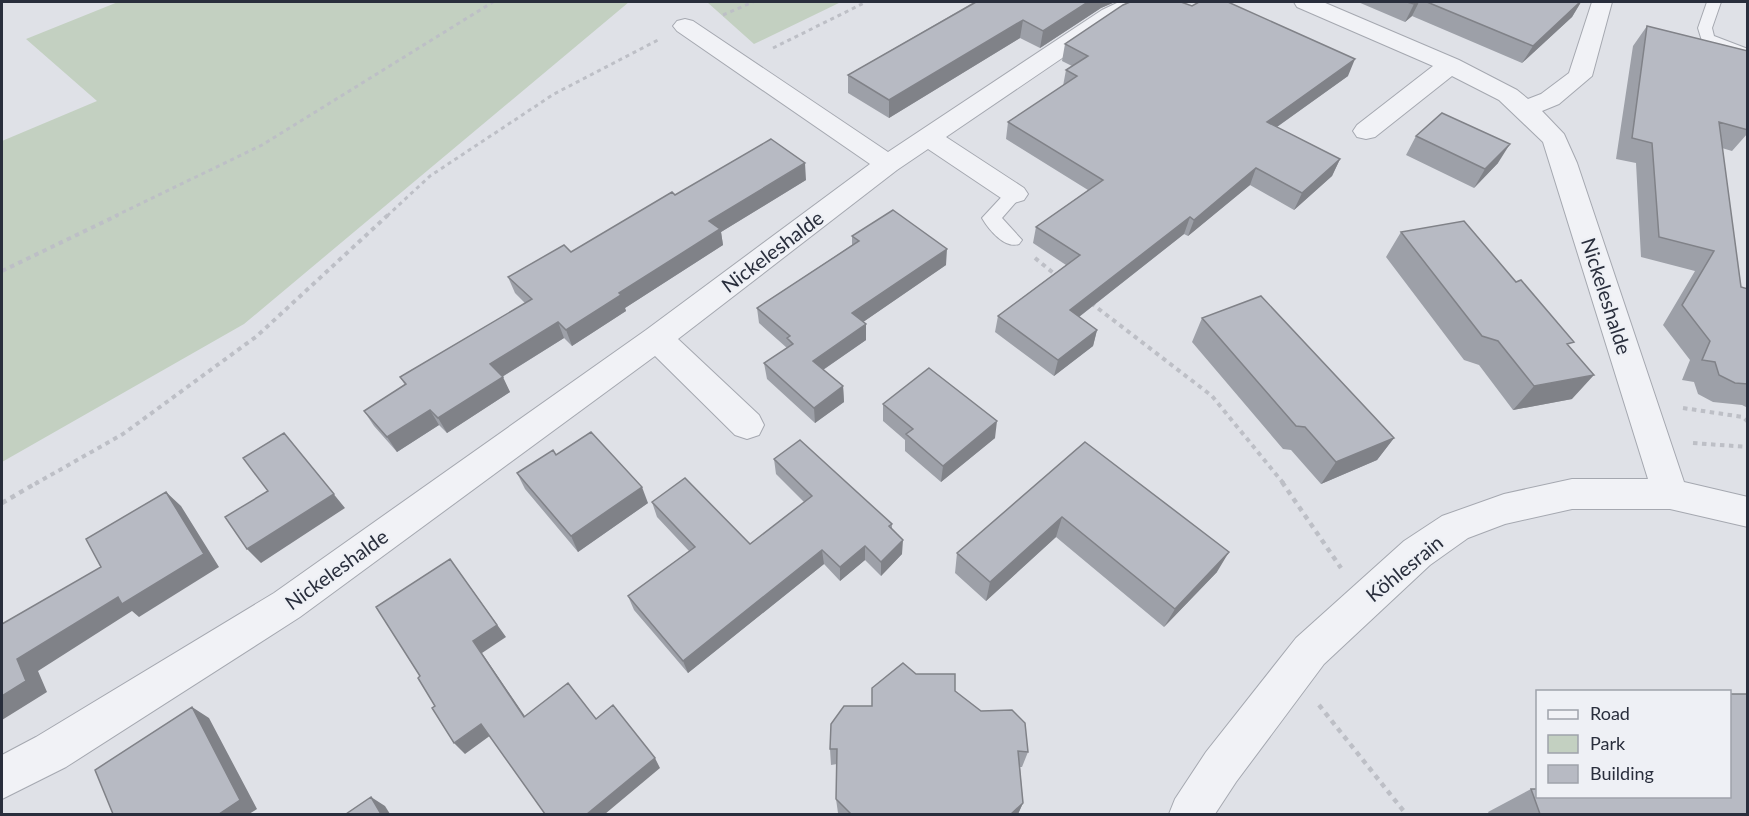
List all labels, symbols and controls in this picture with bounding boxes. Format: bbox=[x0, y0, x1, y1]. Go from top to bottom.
street label: Nickeleshalde bbox=[716, 205, 828, 297]
street label: Nickeleshalde bbox=[1577, 235, 1637, 357]
street label: Nickeleshalde bbox=[280, 524, 392, 614]
street label: Köhlesrain bbox=[1361, 530, 1447, 606]
legend bbox=[1536, 690, 1731, 798]
text: Road bbox=[1590, 702, 1630, 724]
text: Park bbox=[1590, 732, 1626, 754]
text: Building bbox=[1590, 762, 1654, 784]

